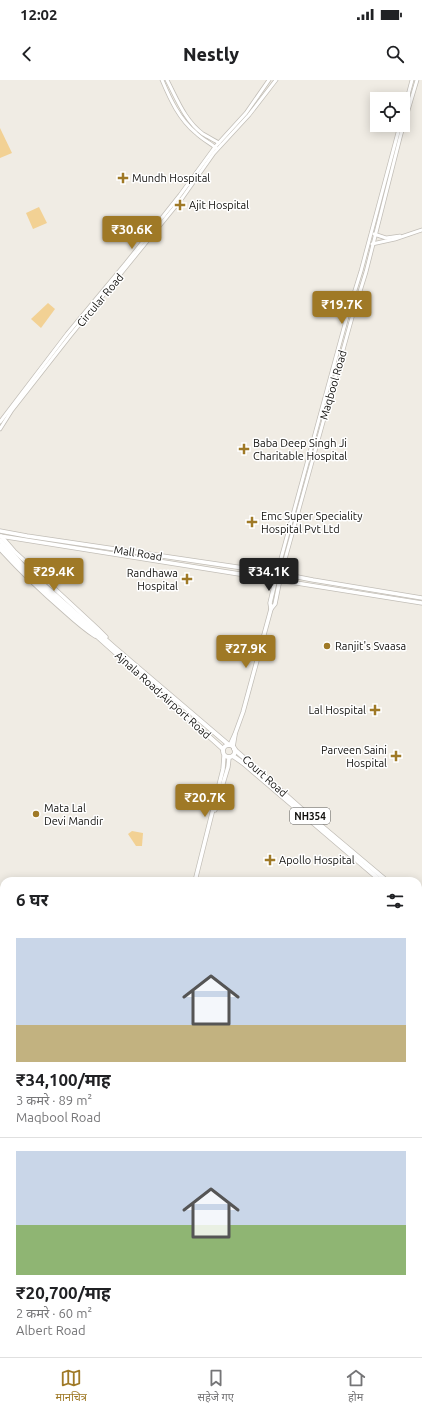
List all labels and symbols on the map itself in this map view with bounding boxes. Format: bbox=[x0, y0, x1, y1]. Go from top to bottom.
marker: Mundh Hospital bbox=[117, 172, 129, 184]
place label: Mundh Hospital bbox=[132, 172, 210, 184]
marker: Ajit Hospital bbox=[174, 199, 186, 211]
place label: Ajit Hospital bbox=[189, 199, 249, 211]
pin: ₹30.6K bbox=[99, 216, 165, 250]
street label: Circular Road bbox=[74, 271, 126, 329]
pin: ₹19.7K bbox=[309, 291, 375, 325]
street label: Maqbool Road bbox=[317, 349, 349, 421]
place label: Baba Deep Singh Ji Charitable Hospital bbox=[253, 437, 347, 462]
marker: Baba Deep Singh Ji Charitable Hospital bbox=[238, 443, 250, 455]
place label: Emc Super Speciality Hospital Pvt Ltd bbox=[261, 510, 363, 535]
marker: Emc Super Speciality Hospital Pvt Ltd bbox=[246, 516, 258, 528]
street label: Mall Road bbox=[113, 543, 163, 563]
pin: ₹29.4K bbox=[21, 558, 87, 592]
pin: ₹34.1K bbox=[236, 558, 302, 592]
place label: Randhawa Hospital bbox=[127, 567, 178, 592]
marker: Randhawa Hospital bbox=[181, 573, 193, 585]
pin: ₹27.9K bbox=[213, 635, 279, 669]
place label: Ranjit's Svaasa bbox=[335, 640, 406, 652]
marker: Ranjit's Svaasa bbox=[322, 641, 332, 651]
street label: Ajnala Road;Airport Road bbox=[113, 649, 213, 741]
place label: Lal Hospital bbox=[309, 704, 366, 716]
marker: Lal Hospital bbox=[369, 704, 381, 716]
place label: Parveen Saini Hospital bbox=[321, 744, 387, 769]
marker: Parveen Saini Hospital bbox=[390, 750, 402, 762]
street label: Court Road bbox=[240, 753, 290, 799]
pin: ₹20.7K bbox=[172, 784, 238, 818]
place label: Mata Lal Devi Mandir bbox=[44, 802, 104, 827]
road number: NH354 bbox=[290, 808, 330, 824]
marker: Mata Lal Devi Mandir bbox=[31, 809, 41, 819]
marker: Apollo Hospital bbox=[264, 854, 276, 866]
place label: Apollo Hospital bbox=[279, 854, 355, 866]

